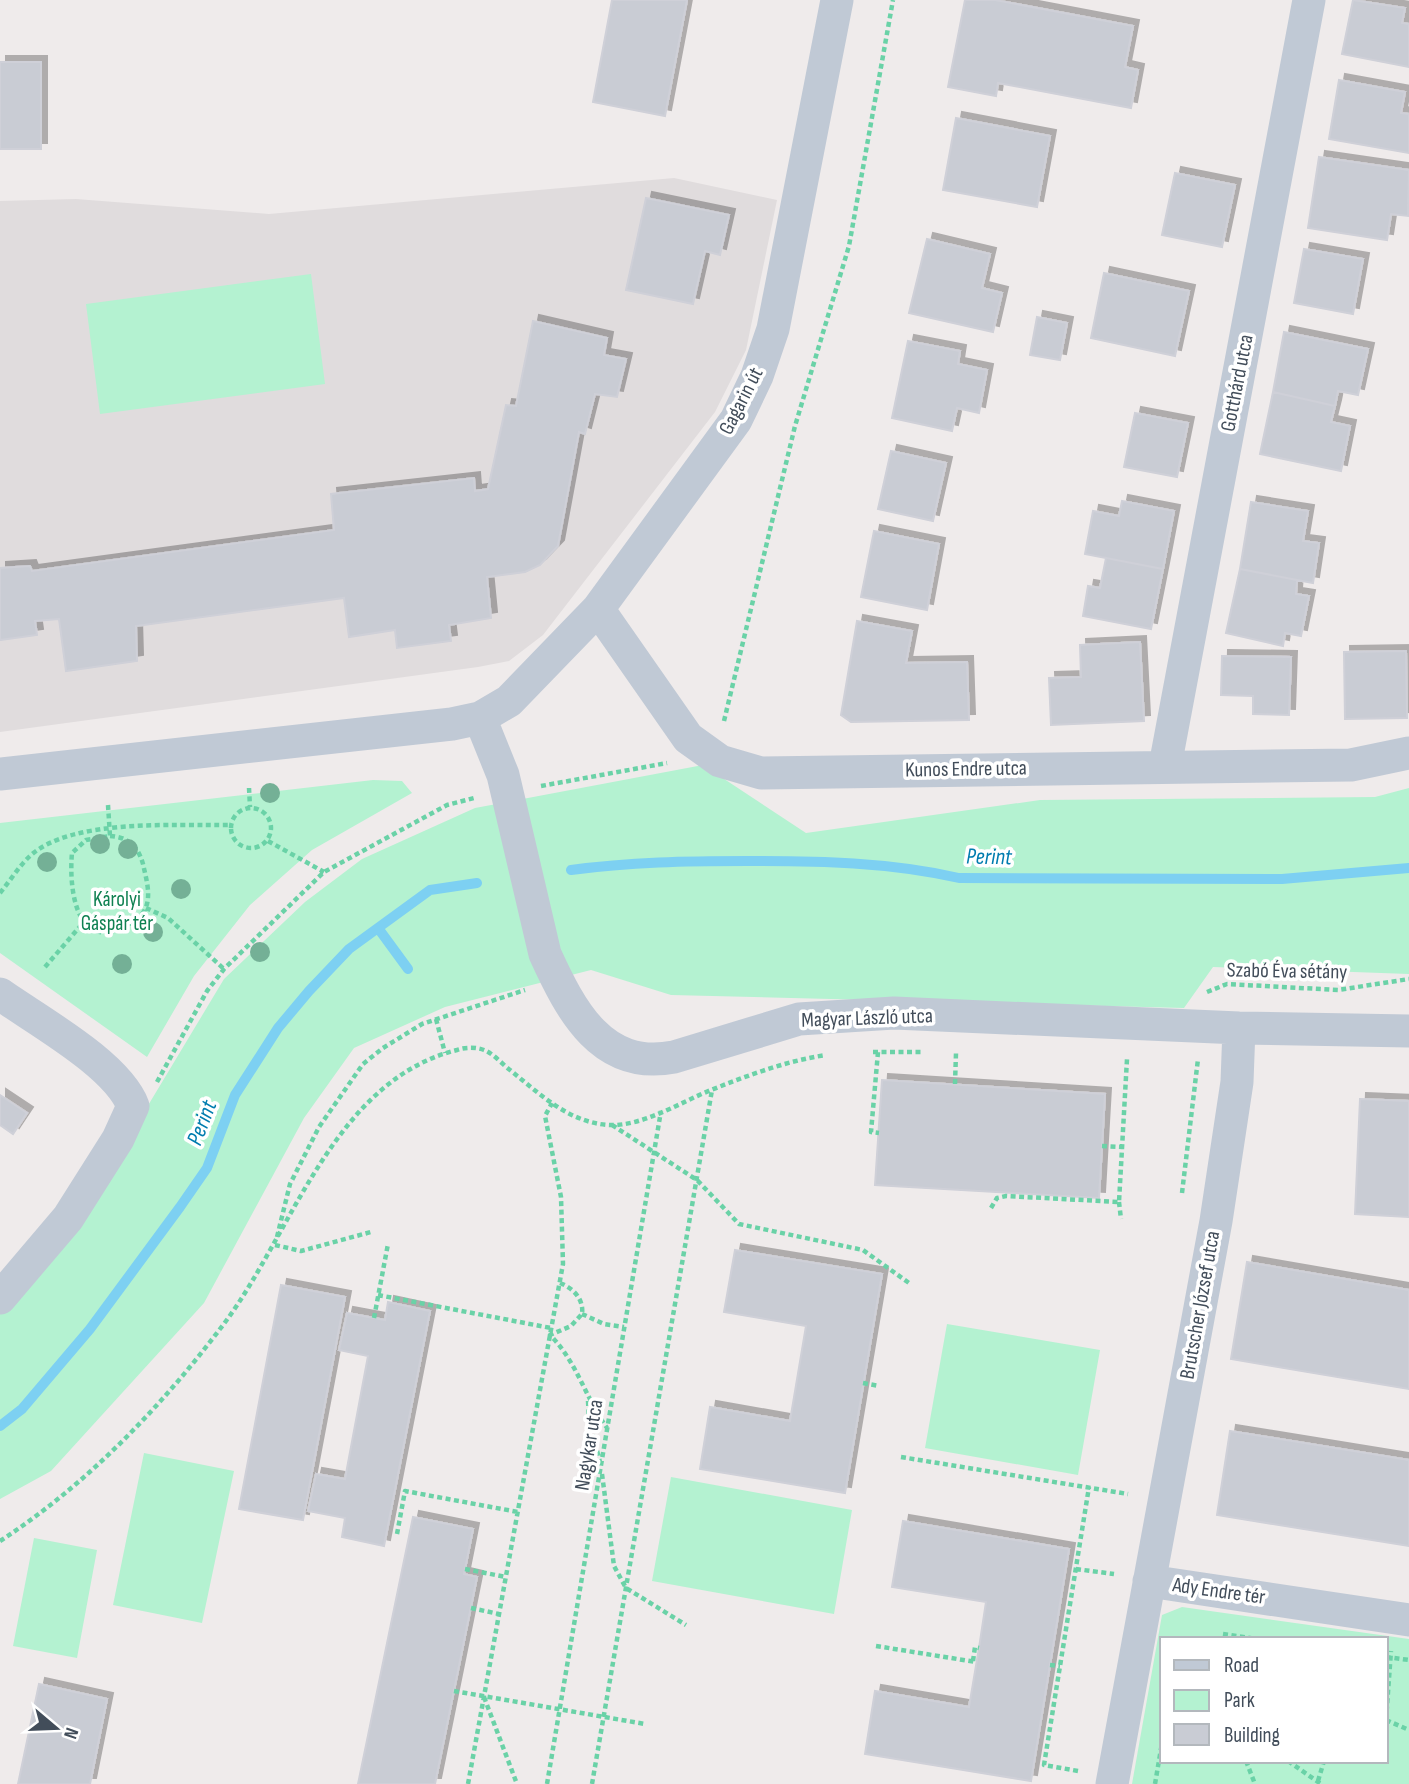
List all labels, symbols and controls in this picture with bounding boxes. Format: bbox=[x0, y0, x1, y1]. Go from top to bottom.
street label: Gotthárd utca bbox=[1215, 332, 1259, 434]
street label: Gagarin út bbox=[713, 363, 769, 439]
street label: Kunos Endre utca bbox=[905, 755, 1027, 783]
water label: Perint bbox=[966, 843, 1013, 871]
park label: Károlyi Gáspár tér bbox=[81, 887, 153, 936]
street label: Szabó Éva sétány bbox=[1227, 957, 1347, 985]
street label: Magyar László utca bbox=[801, 1003, 933, 1033]
water label: Perint bbox=[181, 1096, 224, 1149]
street label: Brutscher József utca bbox=[1175, 1229, 1225, 1381]
street label: Nagykar utca bbox=[569, 1398, 609, 1492]
street label: Ady Endre tér bbox=[1170, 1572, 1267, 1610]
legend bbox=[1160, 1637, 1388, 1763]
text: Road bbox=[1224, 1653, 1259, 1678]
text: Park bbox=[1224, 1688, 1255, 1713]
north arrow bbox=[21, 1693, 91, 1763]
text: Building bbox=[1224, 1723, 1280, 1748]
text: N bbox=[58, 1725, 83, 1742]

